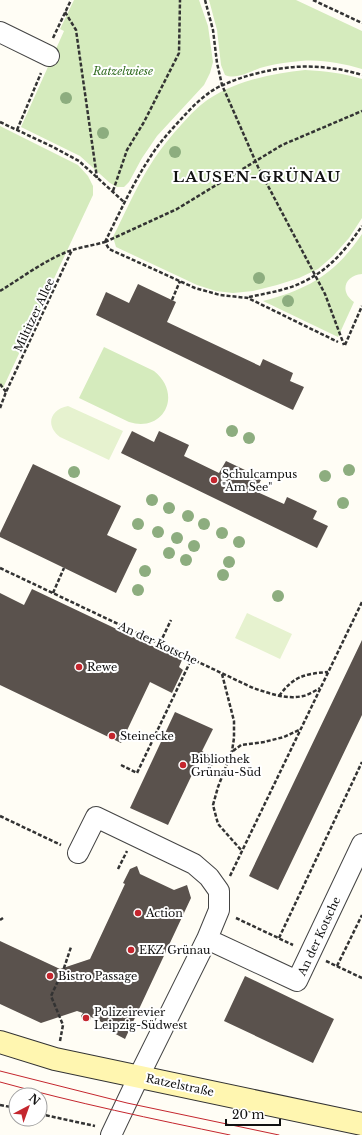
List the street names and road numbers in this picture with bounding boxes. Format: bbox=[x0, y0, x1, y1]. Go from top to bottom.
street label: Miltitzer Allee bbox=[11, 276, 57, 354]
street label: An der Kotsche bbox=[115, 618, 200, 667]
street label: An der Kotsche bbox=[294, 894, 343, 979]
street label: Ratzelstraße bbox=[145, 1071, 215, 1099]

